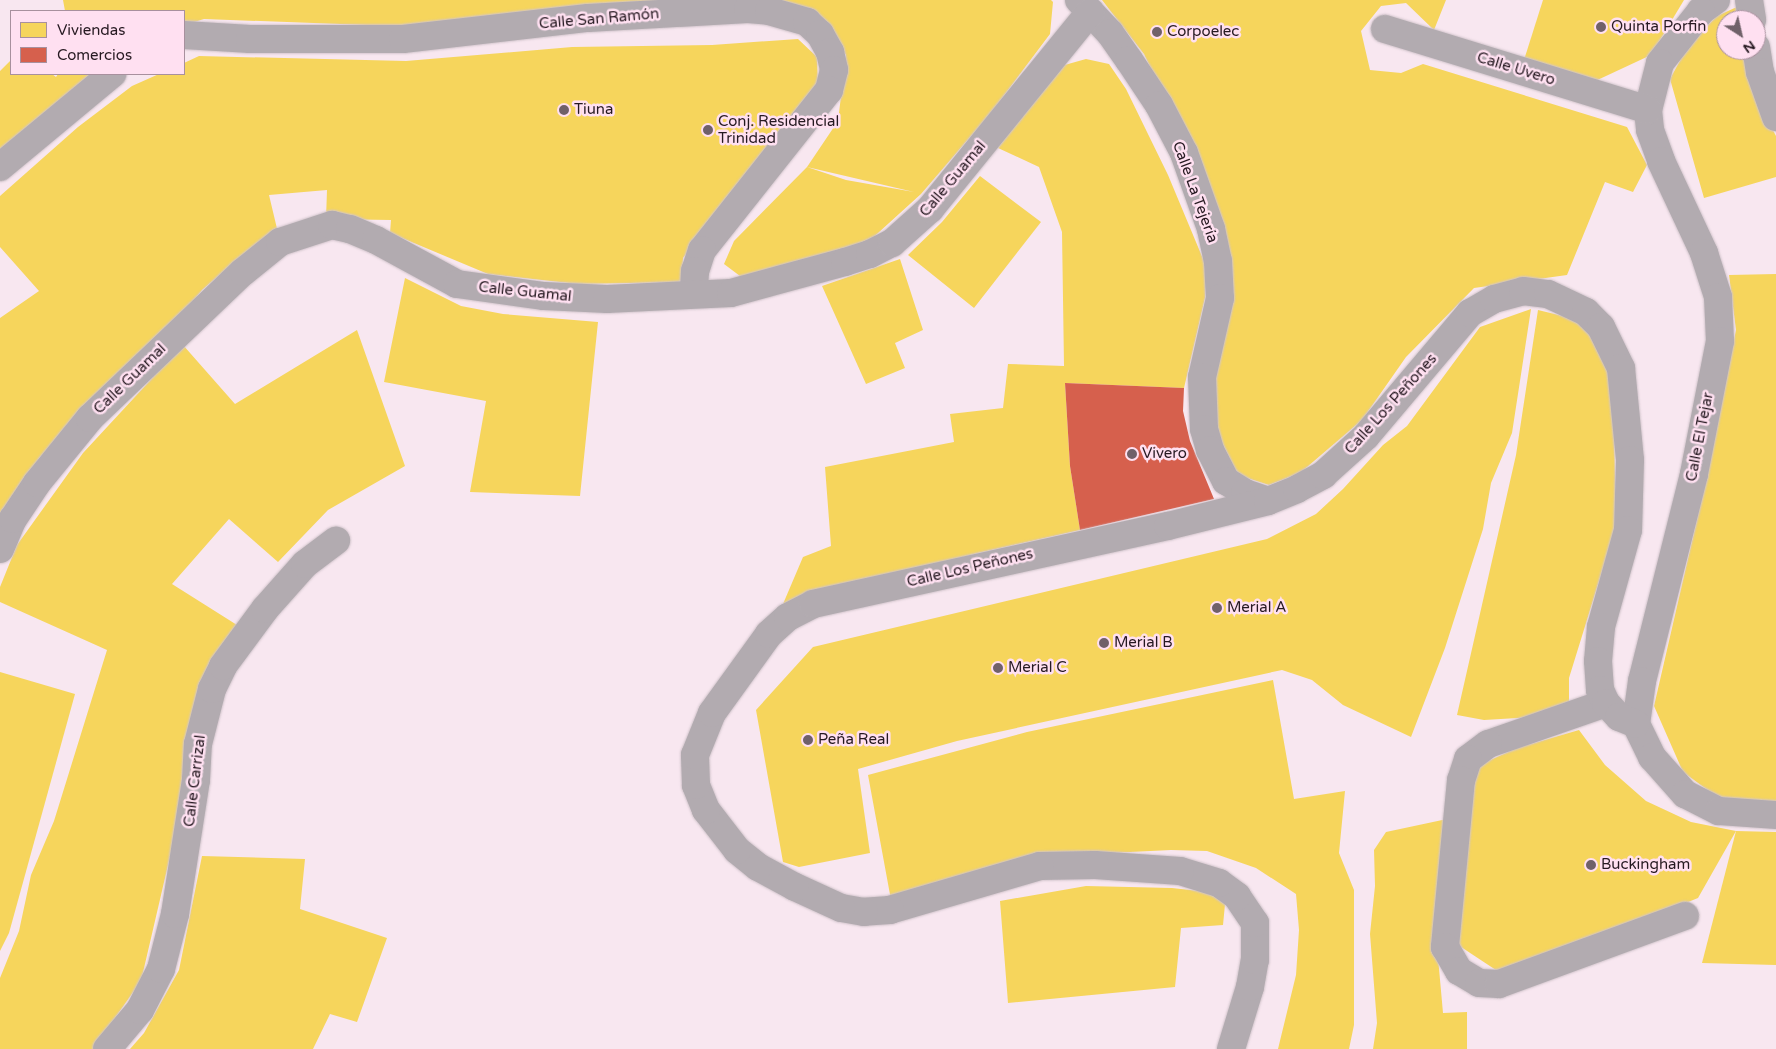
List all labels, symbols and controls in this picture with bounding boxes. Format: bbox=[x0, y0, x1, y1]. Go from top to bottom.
street label: Calle San Ramón bbox=[538, 5, 660, 33]
legend bbox=[10, 10, 185, 75]
north arrow bbox=[1716, 10, 1766, 60]
place label: Quinta Porfin bbox=[1611, 18, 1706, 36]
text: Viviendas bbox=[57, 21, 125, 39]
marker: Quinta Porfin bbox=[1595, 21, 1607, 33]
place label: Corpoelec bbox=[1167, 23, 1239, 41]
marker: Corpoelec bbox=[1151, 26, 1163, 38]
text: N bbox=[1740, 37, 1759, 57]
text: Comercios bbox=[57, 46, 132, 64]
street label: Calle Uvero bbox=[1475, 49, 1557, 89]
place label: Tiuna bbox=[574, 101, 613, 119]
marker: Tiuna bbox=[558, 104, 570, 116]
place label: Conj. Residencial Trinidad bbox=[718, 112, 839, 147]
marker: Conj. Residencial Trinidad bbox=[702, 124, 714, 136]
street label: Calle Guamal bbox=[916, 137, 990, 221]
street label: Calle La Tejería bbox=[1168, 139, 1222, 245]
street label: Calle Guamal bbox=[478, 278, 572, 306]
street label: Calle Guamal bbox=[90, 340, 170, 418]
street label: Calle Los Peñones bbox=[1341, 350, 1441, 458]
street label: Calle El Tejar bbox=[1683, 391, 1717, 483]
place label: Vivero bbox=[1142, 445, 1187, 463]
marker: Vivero bbox=[1126, 448, 1138, 460]
street label: Calle Los Peñones bbox=[905, 545, 1035, 591]
place label: Merial A bbox=[1227, 599, 1287, 617]
marker: Merial A bbox=[1211, 602, 1223, 614]
place label: Merial B bbox=[1114, 634, 1173, 652]
marker: Merial B bbox=[1098, 637, 1110, 649]
place label: Merial C bbox=[1008, 659, 1067, 677]
marker: Merial C bbox=[992, 662, 1004, 674]
place label: Peña Real bbox=[818, 731, 889, 749]
street label: Calle Carrizal bbox=[180, 734, 210, 828]
marker: Peña Real bbox=[802, 734, 814, 746]
place label: Buckingham bbox=[1601, 856, 1690, 874]
marker: Buckingham bbox=[1585, 859, 1597, 871]

